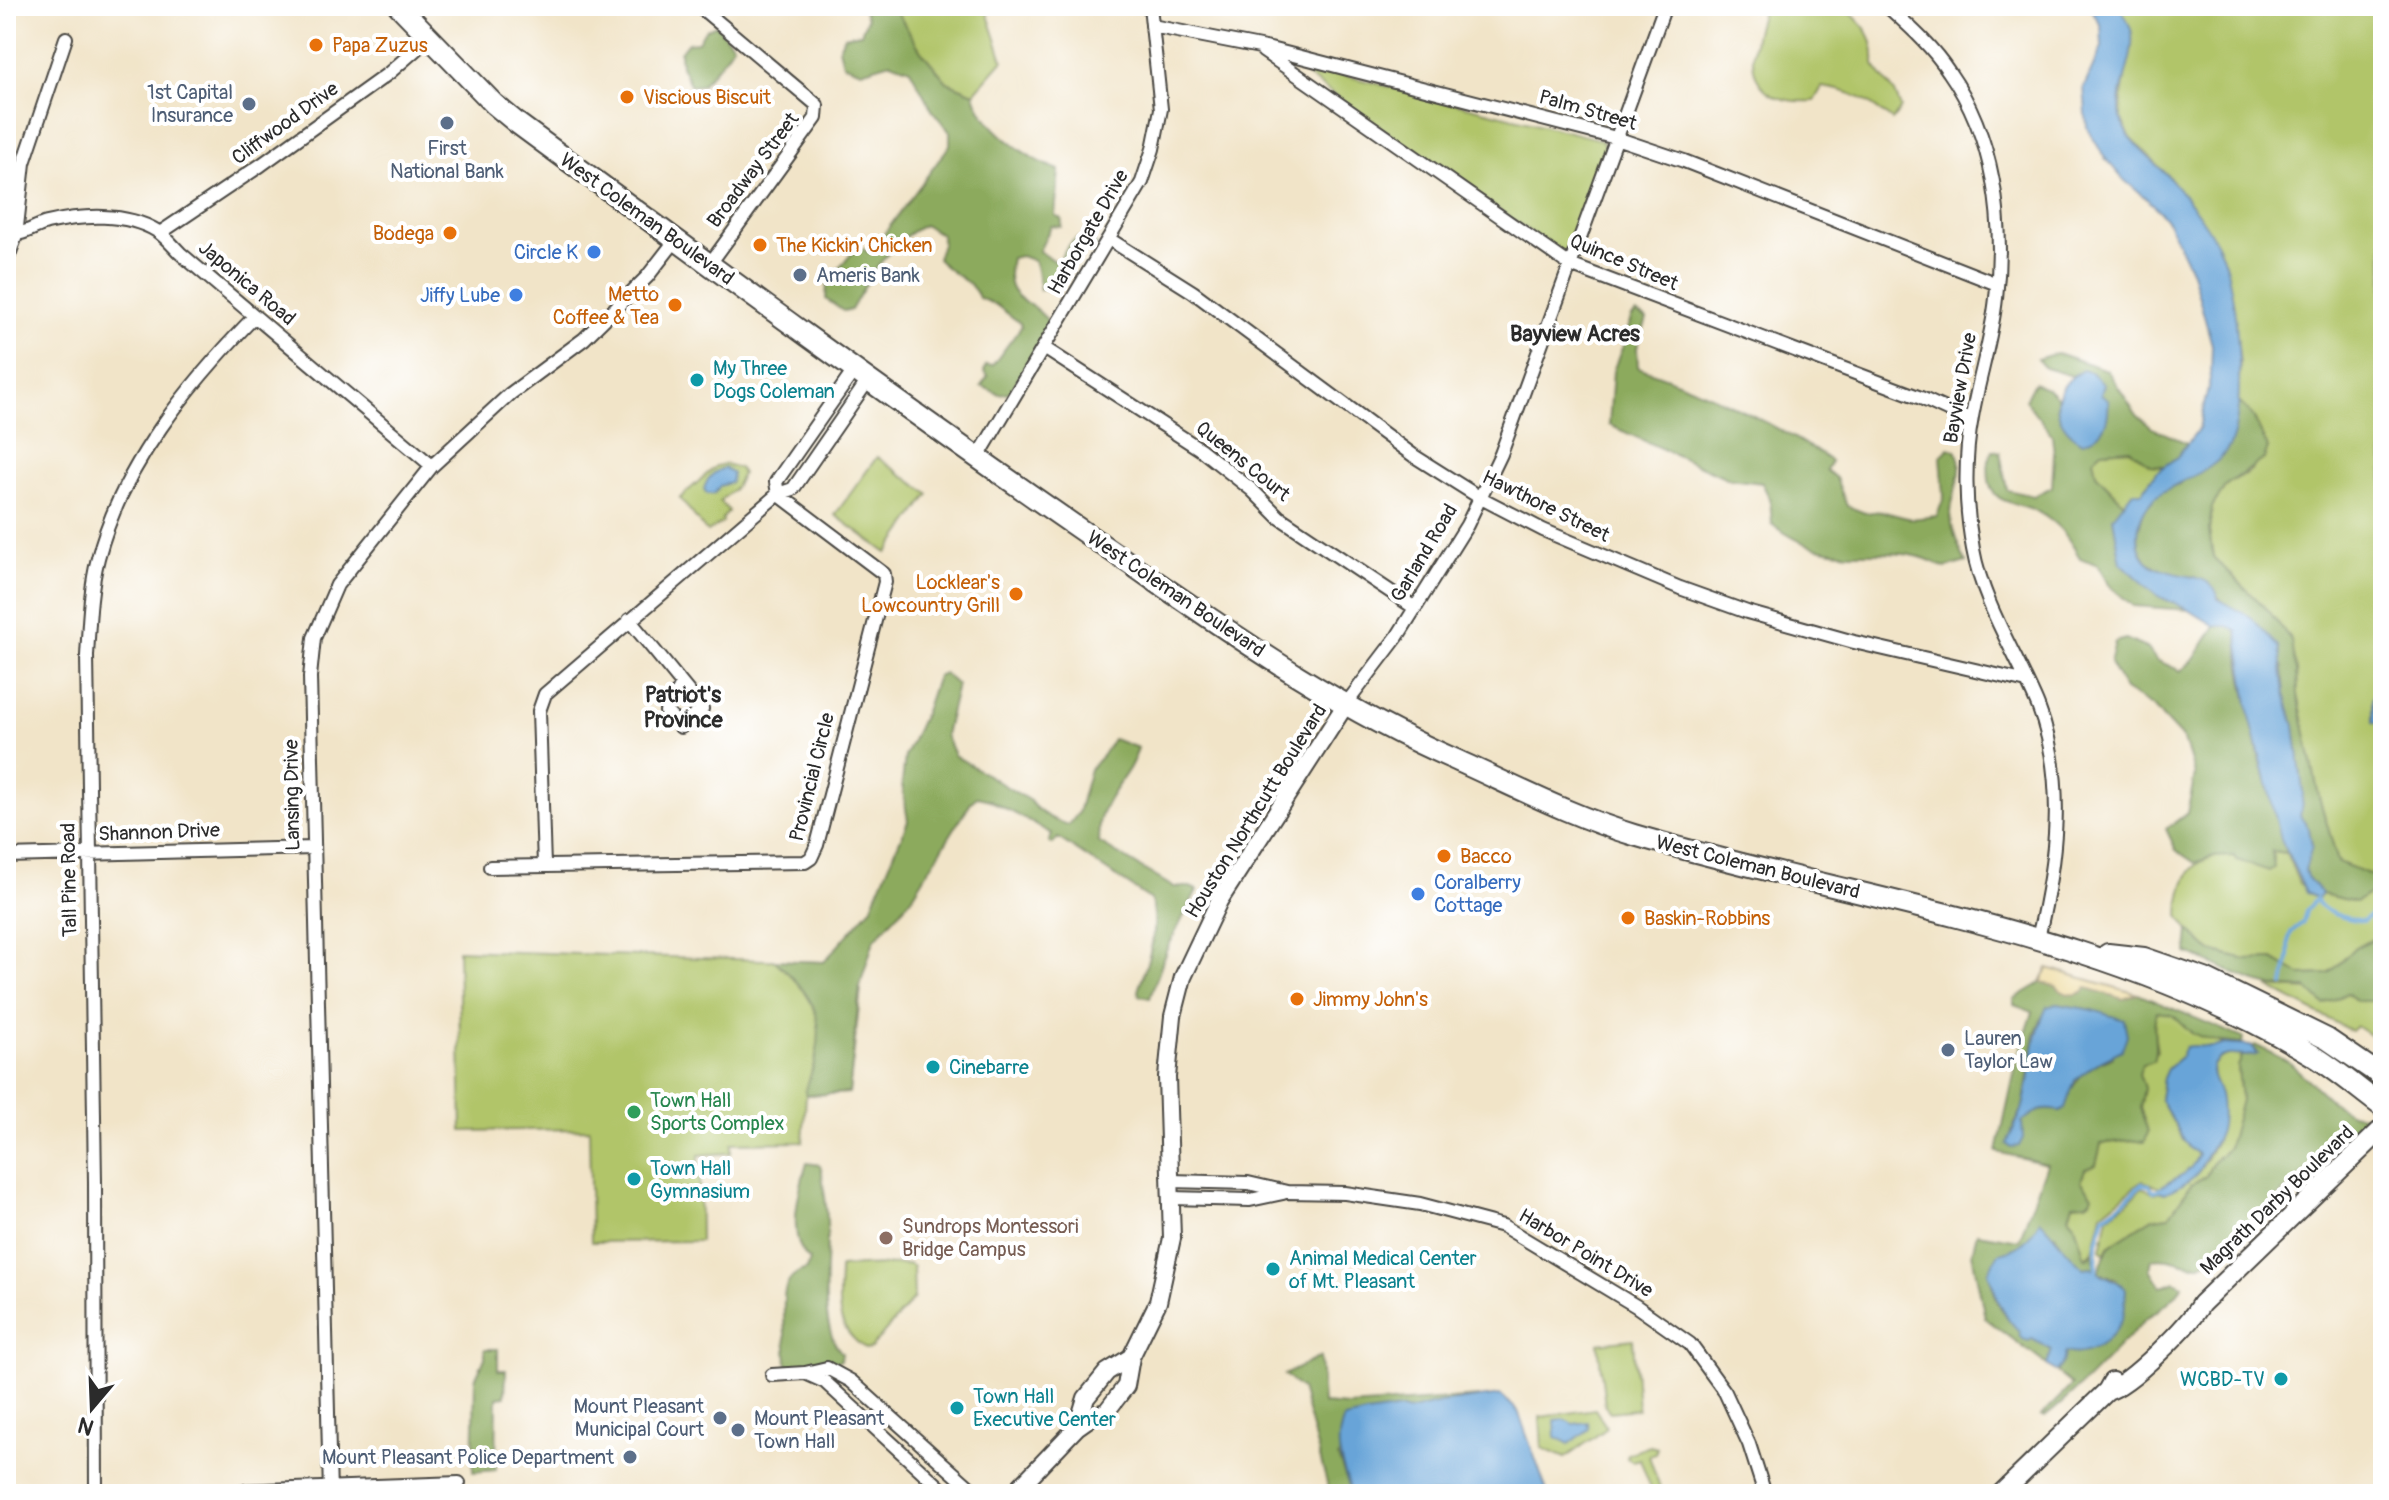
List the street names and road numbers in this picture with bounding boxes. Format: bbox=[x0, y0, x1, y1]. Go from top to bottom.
street label: Cliffwood Drive bbox=[227, 76, 343, 170]
street label: Palm Street bbox=[1536, 84, 1641, 136]
street label: Broadway Street bbox=[702, 107, 805, 233]
street label: West Coleman Boulevard bbox=[555, 147, 739, 291]
street label: Harborgate Drive bbox=[1042, 165, 1134, 299]
street label: Quince Street bbox=[1566, 228, 1683, 296]
street label: Japonica Road bbox=[193, 235, 301, 331]
street label: Bayview Drive bbox=[1938, 330, 1982, 445]
street label: Queens Court bbox=[1191, 415, 1296, 507]
street label: Hawthore Street bbox=[1478, 464, 1615, 548]
street label: Garland Road bbox=[1385, 499, 1463, 607]
street label: West Coleman Boulevard bbox=[1082, 525, 1270, 663]
street label: Houston Northcutt Boulevard bbox=[1180, 699, 1332, 923]
street label: Provincial Circle bbox=[784, 710, 840, 844]
street label: Lansing Drive bbox=[279, 739, 305, 851]
street label: Shannon Drive bbox=[98, 817, 220, 847]
street label: Tall Pine Road bbox=[56, 823, 82, 937]
street label: West Coleman Boulevard bbox=[1653, 830, 1863, 904]
street label: Magrath Darby Boulevard bbox=[2195, 1120, 2359, 1280]
street label: Harbor Point Drive bbox=[1514, 1203, 1658, 1303]

